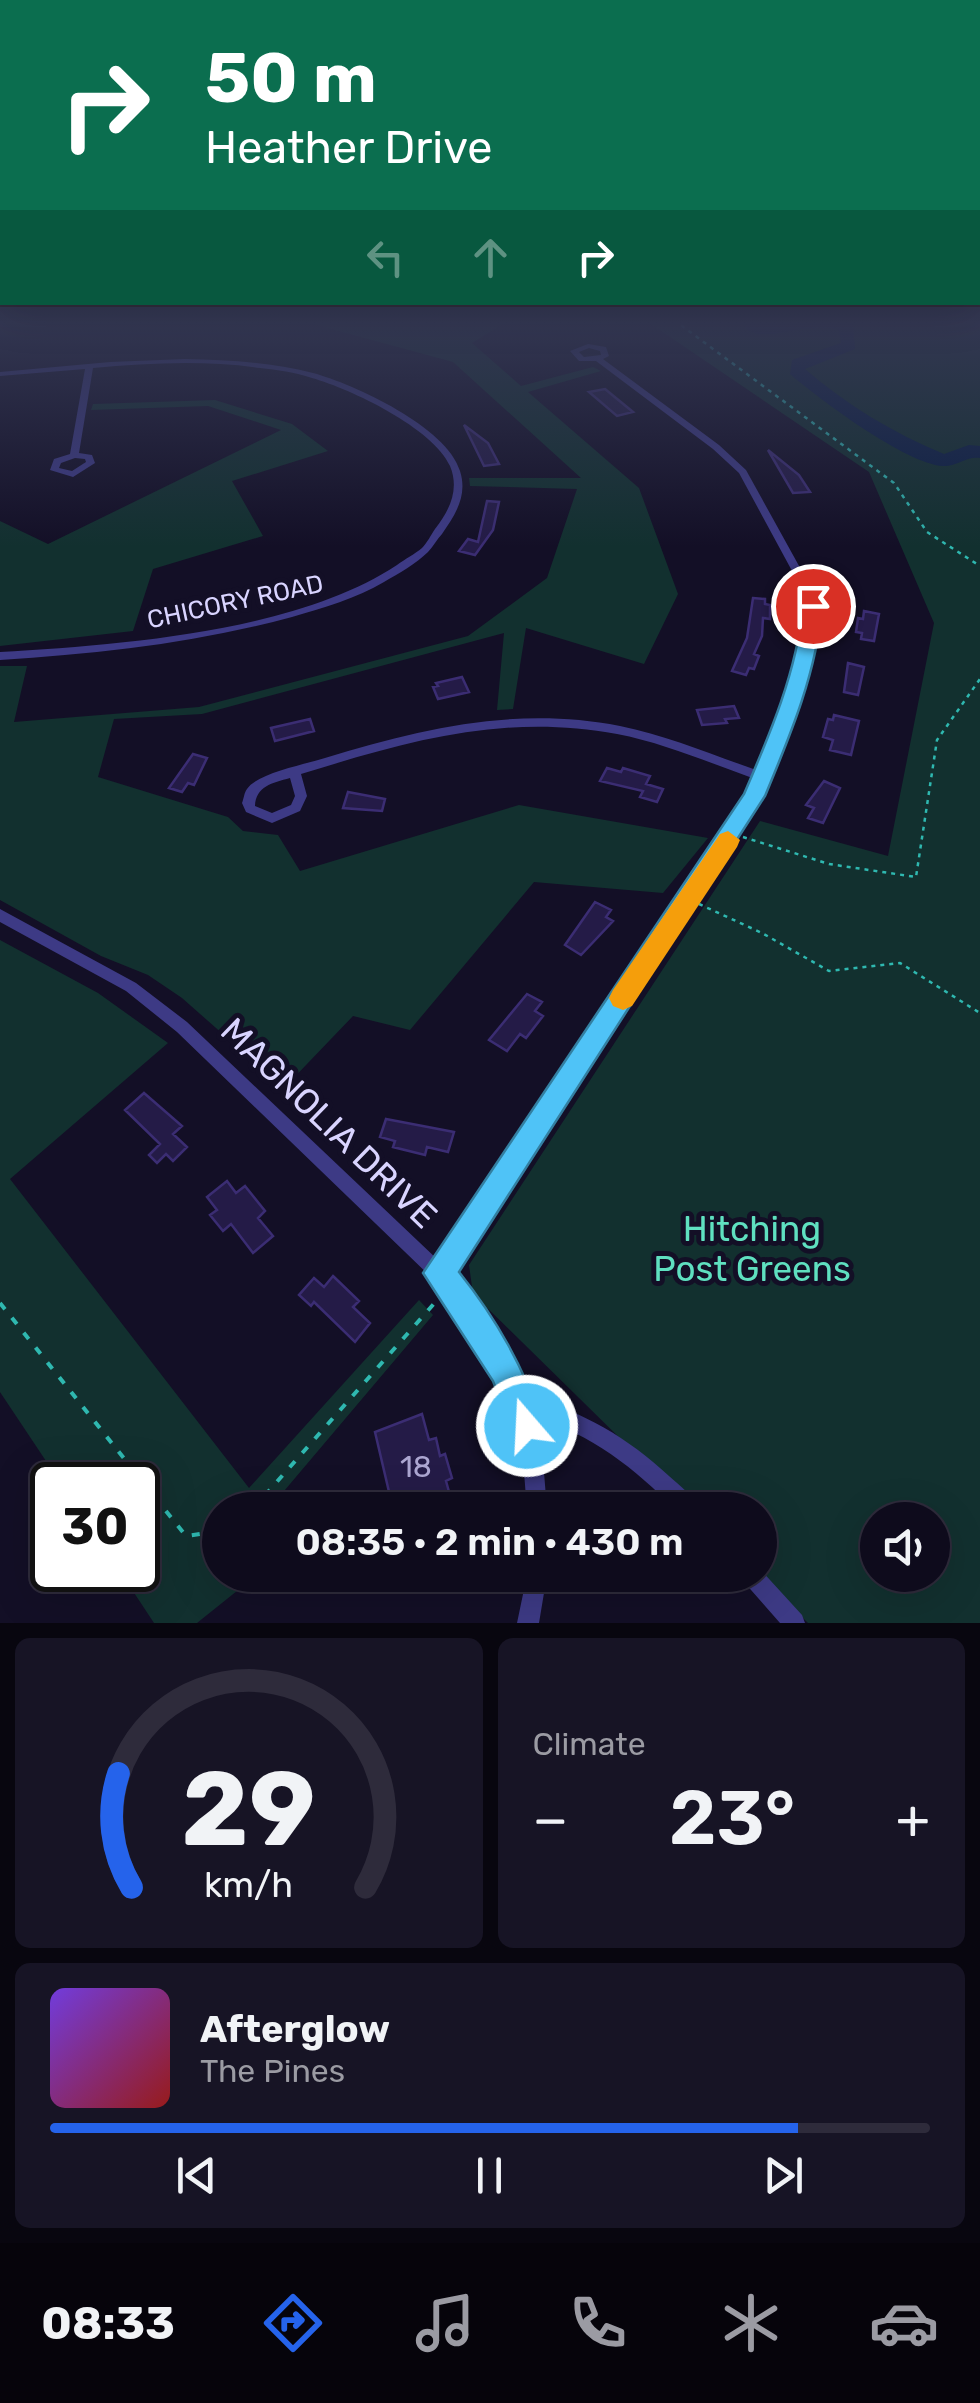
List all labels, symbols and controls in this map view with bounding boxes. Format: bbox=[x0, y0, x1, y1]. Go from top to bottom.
text: 50 m bbox=[205, 37, 377, 120]
icon: right bbox=[40, 40, 170, 170]
text: Heather Drive bbox=[205, 121, 493, 174]
icon: left bbox=[358, 230, 413, 285]
icon: ahead bbox=[463, 230, 518, 285]
icon: right bbox=[568, 230, 623, 285]
pin bbox=[771, 564, 856, 649]
street label: CHICORY ROAD bbox=[144, 569, 326, 634]
icon: arrive bbox=[786, 579, 841, 634]
street label: MAGNOLIA DRIVE bbox=[212, 1009, 446, 1237]
park label: Hitching Post Greens bbox=[653, 1208, 851, 1290]
position arrow bbox=[475, 1374, 579, 1478]
house number: 18 bbox=[400, 1449, 432, 1485]
speed limit sign: 30 bbox=[30, 1462, 160, 1592]
map controls bbox=[860, 1502, 950, 1592]
button: sound bbox=[860, 1502, 950, 1592]
text: 08:35 · 2 min · 430 m bbox=[295, 1519, 684, 1565]
text: Climate bbox=[533, 1725, 646, 1763]
text: 29 bbox=[182, 1748, 316, 1871]
text: 23° bbox=[669, 1774, 795, 1863]
text: − bbox=[533, 1787, 568, 1852]
text: + bbox=[896, 1787, 930, 1852]
text: km/h bbox=[204, 1864, 293, 1906]
text: Afterglow bbox=[200, 2006, 390, 2052]
text: The Pines bbox=[200, 2052, 345, 2090]
icon: previous bbox=[169, 2148, 224, 2203]
icon: pause bbox=[462, 2148, 517, 2203]
icon: next bbox=[756, 2148, 811, 2203]
icon: directions bbox=[258, 2288, 328, 2358]
icon: music bbox=[410, 2288, 480, 2358]
icon: phone bbox=[563, 2288, 633, 2358]
icon: climate bbox=[716, 2288, 786, 2358]
icon: car bbox=[869, 2288, 939, 2358]
text: 08:33 bbox=[41, 2297, 175, 2350]

